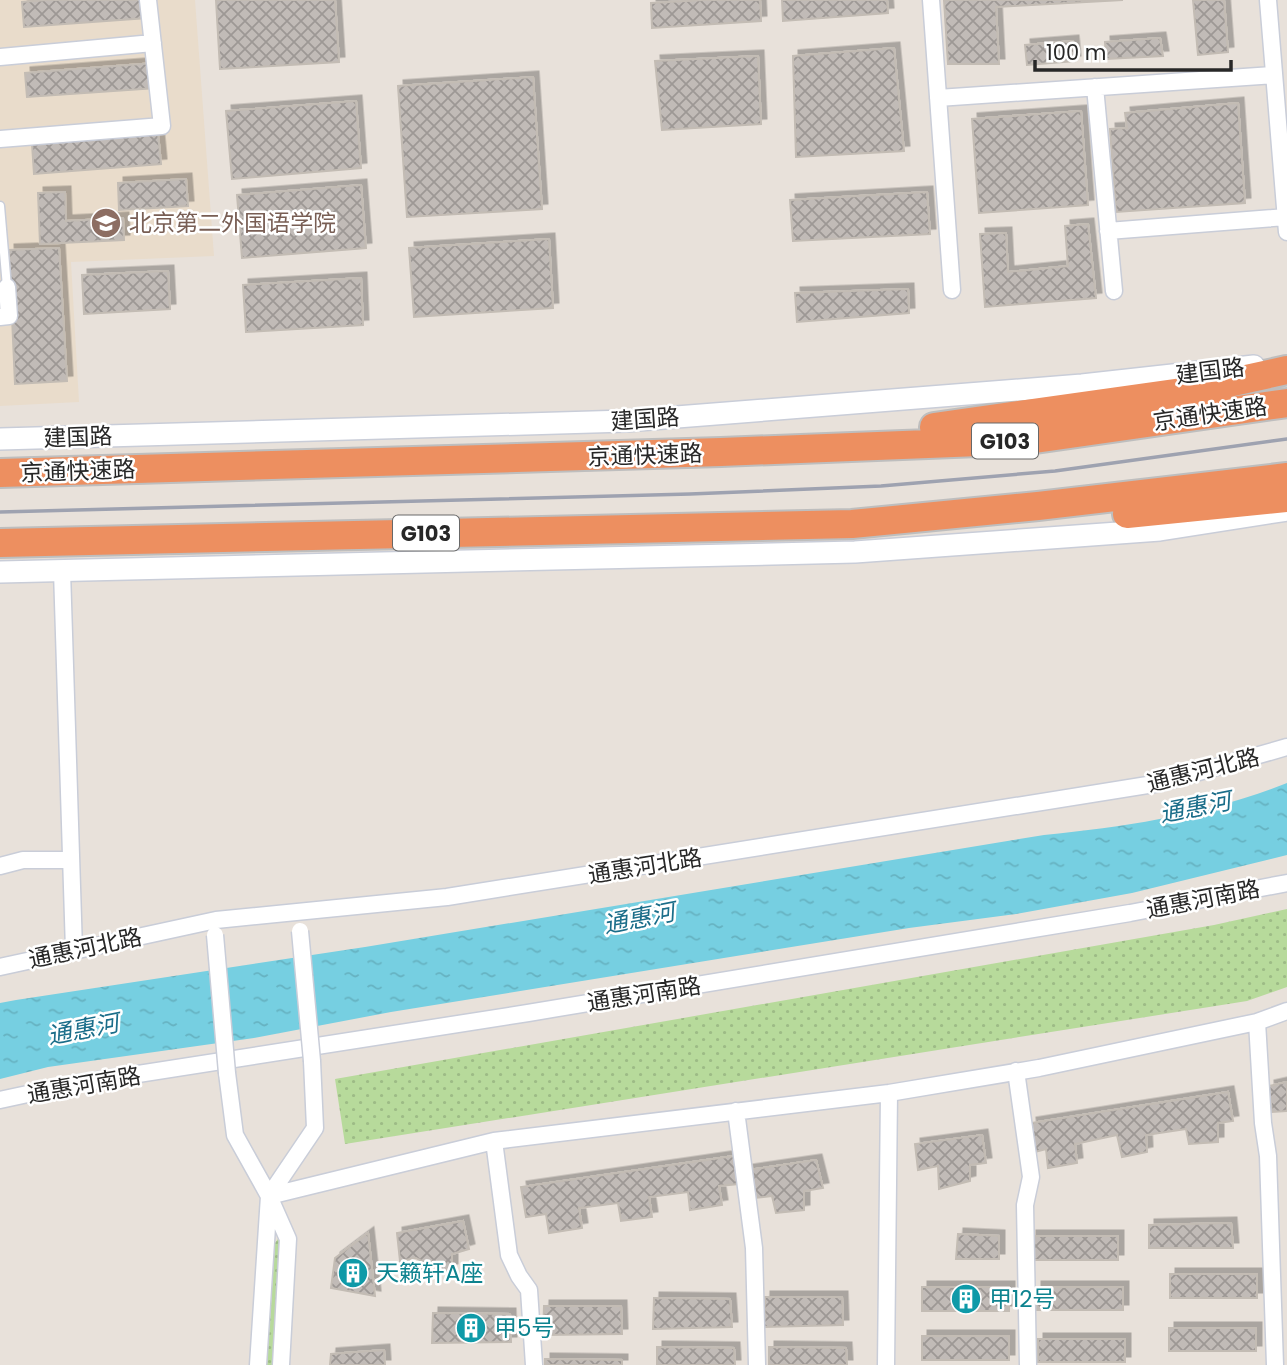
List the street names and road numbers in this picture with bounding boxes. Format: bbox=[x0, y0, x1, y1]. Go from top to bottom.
street label: 建国路 bbox=[1174, 351, 1246, 391]
street label: 京通快速路 bbox=[1151, 390, 1269, 438]
street label: 建国路 bbox=[609, 401, 681, 437]
street label: 建国路 bbox=[43, 420, 113, 454]
road number: G103 bbox=[972, 424, 1038, 458]
street label: 京通快速路 bbox=[587, 437, 703, 473]
street label: 京通快速路 bbox=[20, 453, 136, 489]
road number: G103 bbox=[393, 516, 459, 550]
street label: 通惠河北路 bbox=[1143, 741, 1263, 799]
street label: 通惠河北路 bbox=[586, 841, 704, 891]
street label: 通惠河南路 bbox=[1144, 872, 1262, 926]
street label: 通惠河北路 bbox=[25, 920, 145, 976]
street label: 通惠河南路 bbox=[585, 969, 703, 1019]
street label: 通惠河南路 bbox=[25, 1059, 143, 1111]

